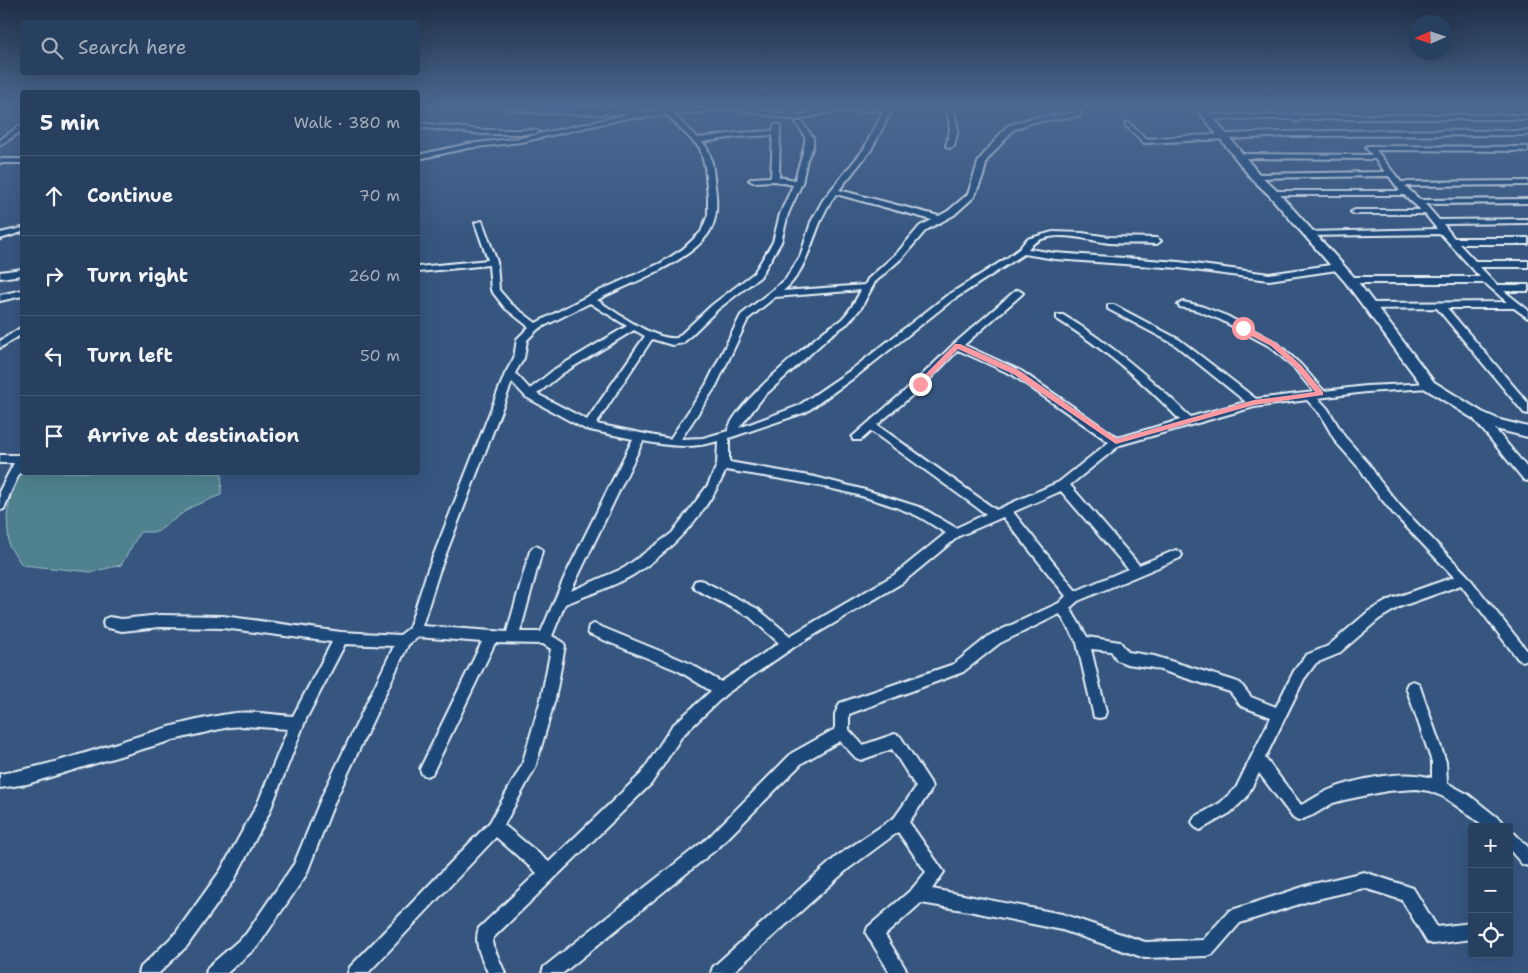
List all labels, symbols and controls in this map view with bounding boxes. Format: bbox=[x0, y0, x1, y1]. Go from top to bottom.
north arrow bbox=[1408, 15, 1453, 60]
search box bbox=[20, 20, 420, 75]
icon: search bbox=[38, 34, 66, 62]
text: Search here bbox=[78, 35, 187, 60]
text: 5 min bbox=[40, 109, 100, 137]
text: Walk · 380 m bbox=[294, 112, 400, 133]
icon: ahead bbox=[40, 182, 68, 210]
text: Continue bbox=[87, 183, 173, 208]
text: 70 m bbox=[359, 185, 400, 206]
icon: right bbox=[40, 262, 68, 290]
text: Turn right bbox=[87, 263, 188, 288]
text: 260 m bbox=[348, 265, 400, 286]
route start bbox=[1232, 317, 1255, 340]
icon: left bbox=[40, 342, 68, 370]
text: Turn left bbox=[87, 343, 173, 368]
text: 50 m bbox=[360, 345, 400, 366]
route end bbox=[909, 373, 932, 396]
icon: arrive bbox=[40, 422, 68, 450]
text: Arrive at destination bbox=[87, 423, 299, 448]
map controls bbox=[1468, 823, 1513, 958]
button: + bbox=[1468, 823, 1513, 868]
button: − bbox=[1468, 868, 1513, 913]
button: locate bbox=[1468, 913, 1513, 958]

